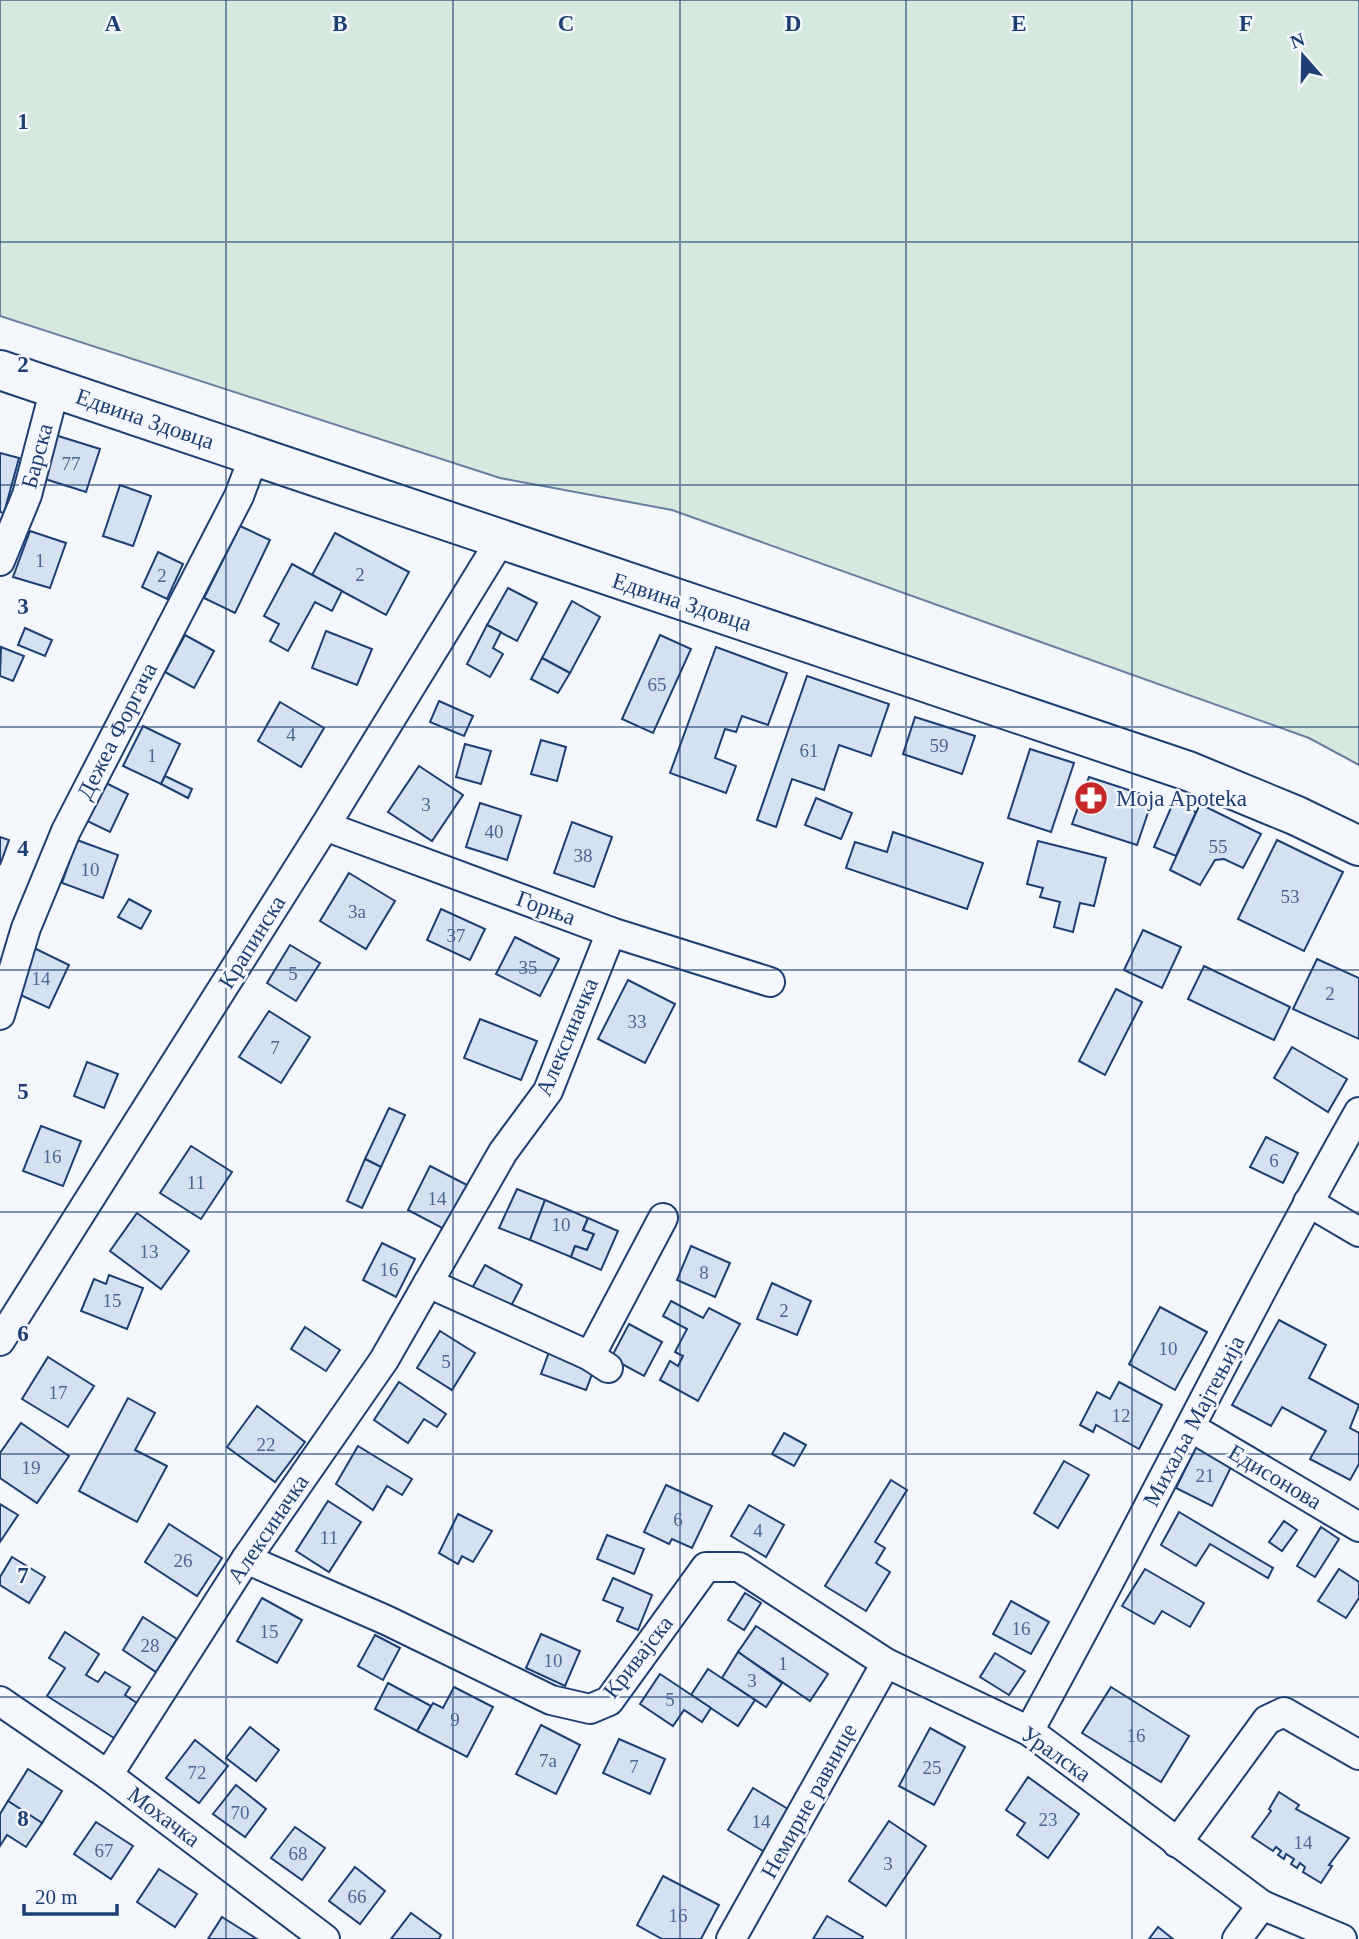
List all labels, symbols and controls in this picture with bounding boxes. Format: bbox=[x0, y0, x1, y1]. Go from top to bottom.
text: A bbox=[105, 11, 122, 36]
text: B bbox=[332, 11, 348, 36]
text: C bbox=[558, 11, 574, 36]
text: D bbox=[785, 11, 801, 36]
text: E bbox=[1011, 11, 1027, 36]
text: F bbox=[1239, 11, 1253, 36]
north arrow bbox=[1268, 21, 1338, 91]
text: N bbox=[1287, 28, 1308, 53]
text: 1 bbox=[17, 109, 29, 134]
text: 2 bbox=[17, 352, 29, 377]
street label: Едвина Здовца bbox=[73, 384, 217, 454]
street label: Барска bbox=[16, 421, 58, 491]
house number: 77 bbox=[62, 453, 81, 474]
house number: 1 bbox=[35, 550, 45, 571]
house number: 2 bbox=[355, 564, 365, 585]
house number: 2 bbox=[157, 565, 167, 586]
street label: Едвина Здовца bbox=[609, 568, 755, 636]
text: 3 bbox=[17, 594, 29, 619]
street label: Дежеа Форгача bbox=[72, 659, 162, 803]
house number: 65 bbox=[648, 674, 667, 695]
house number: 4 bbox=[286, 724, 296, 745]
house number: 59 bbox=[930, 735, 949, 756]
house number: 61 bbox=[800, 740, 819, 761]
house number: 1 bbox=[147, 745, 157, 766]
pharmacy icon: Moja Apoteka bbox=[1072, 779, 1110, 817]
place label: Moja Apoteka bbox=[1116, 786, 1247, 811]
house number: 3 bbox=[421, 794, 431, 815]
house number: 40 bbox=[485, 821, 504, 842]
text: 4 bbox=[17, 836, 29, 861]
house number: 55 bbox=[1209, 836, 1228, 857]
house number: 38 bbox=[574, 845, 593, 866]
house number: 10 bbox=[81, 859, 100, 880]
street label: Горња bbox=[513, 886, 579, 930]
house number: 53 bbox=[1281, 886, 1300, 907]
street label: Крапинска bbox=[214, 891, 290, 993]
house number: 3a bbox=[348, 901, 367, 922]
house number: 37 bbox=[447, 925, 466, 946]
house number: 35 bbox=[519, 957, 538, 978]
house number: 5 bbox=[288, 963, 298, 984]
house number: 14 bbox=[32, 968, 51, 989]
street label: Алексиначка bbox=[531, 974, 603, 1100]
house number: 2 bbox=[1325, 983, 1335, 1004]
house number: 33 bbox=[628, 1011, 647, 1032]
house number: 7 bbox=[270, 1037, 280, 1058]
text: 5 bbox=[17, 1079, 29, 1104]
house number: 16 bbox=[43, 1146, 62, 1167]
house number: 6 bbox=[1269, 1150, 1279, 1171]
house number: 11 bbox=[187, 1172, 205, 1193]
house number: 14 bbox=[428, 1188, 447, 1209]
house number: 10 bbox=[552, 1214, 571, 1235]
house number: 13 bbox=[140, 1241, 159, 1262]
house number: 16 bbox=[380, 1259, 399, 1280]
house number: 8 bbox=[699, 1262, 709, 1283]
house number: 15 bbox=[103, 1290, 122, 1311]
house number: 2 bbox=[779, 1300, 789, 1321]
text: 6 bbox=[17, 1321, 29, 1346]
street label: Михаља Мајтењија bbox=[1138, 1331, 1250, 1511]
house number: 10 bbox=[1159, 1338, 1178, 1359]
house number: 5 bbox=[441, 1351, 451, 1372]
house number: 17 bbox=[49, 1382, 68, 1403]
house number: 12 bbox=[1112, 1405, 1131, 1426]
house number: 22 bbox=[257, 1434, 276, 1455]
street label: Едисонова bbox=[1224, 1439, 1326, 1515]
house number: 19 bbox=[22, 1457, 41, 1478]
house number: 21 bbox=[1196, 1465, 1215, 1486]
street label: Алексиначка bbox=[223, 1470, 313, 1588]
house number: 6 bbox=[673, 1509, 683, 1530]
house number: 4 bbox=[753, 1520, 763, 1541]
house number: 11 bbox=[320, 1527, 338, 1548]
house number: 26 bbox=[174, 1550, 193, 1571]
text: 7 bbox=[17, 1563, 29, 1588]
street label: Кривајска bbox=[598, 1611, 678, 1703]
house number: 16 bbox=[1012, 1618, 1031, 1639]
house number: 15 bbox=[260, 1621, 279, 1642]
house number: 28 bbox=[141, 1635, 160, 1656]
house number: 10 bbox=[544, 1650, 563, 1671]
house number: 1 bbox=[778, 1653, 788, 1674]
house number: 3 bbox=[747, 1670, 757, 1691]
house number: 5 bbox=[665, 1689, 675, 1710]
house number: 9 bbox=[450, 1709, 460, 1730]
street label: Немирне равнице bbox=[756, 1719, 862, 1883]
street label: Уралска bbox=[1017, 1721, 1095, 1787]
house number: 16 bbox=[1127, 1725, 1146, 1746]
house number: 7a bbox=[539, 1750, 558, 1771]
house number: 7 bbox=[629, 1756, 639, 1777]
house number: 25 bbox=[923, 1757, 942, 1778]
house number: 72 bbox=[188, 1762, 207, 1783]
street label: Мохачка bbox=[123, 1782, 205, 1852]
house number: 70 bbox=[231, 1802, 250, 1823]
text: 8 bbox=[17, 1806, 29, 1831]
house number: 23 bbox=[1039, 1809, 1058, 1830]
house number: 14 bbox=[752, 1811, 771, 1832]
house number: 14 bbox=[1294, 1832, 1313, 1853]
house number: 67 bbox=[95, 1840, 114, 1861]
house number: 68 bbox=[289, 1843, 308, 1864]
house number: 3 bbox=[883, 1853, 893, 1874]
scale bar bbox=[24, 1872, 117, 1916]
text: 20 m bbox=[35, 1885, 78, 1909]
house number: 66 bbox=[348, 1886, 367, 1907]
house number: 16 bbox=[669, 1905, 688, 1926]

